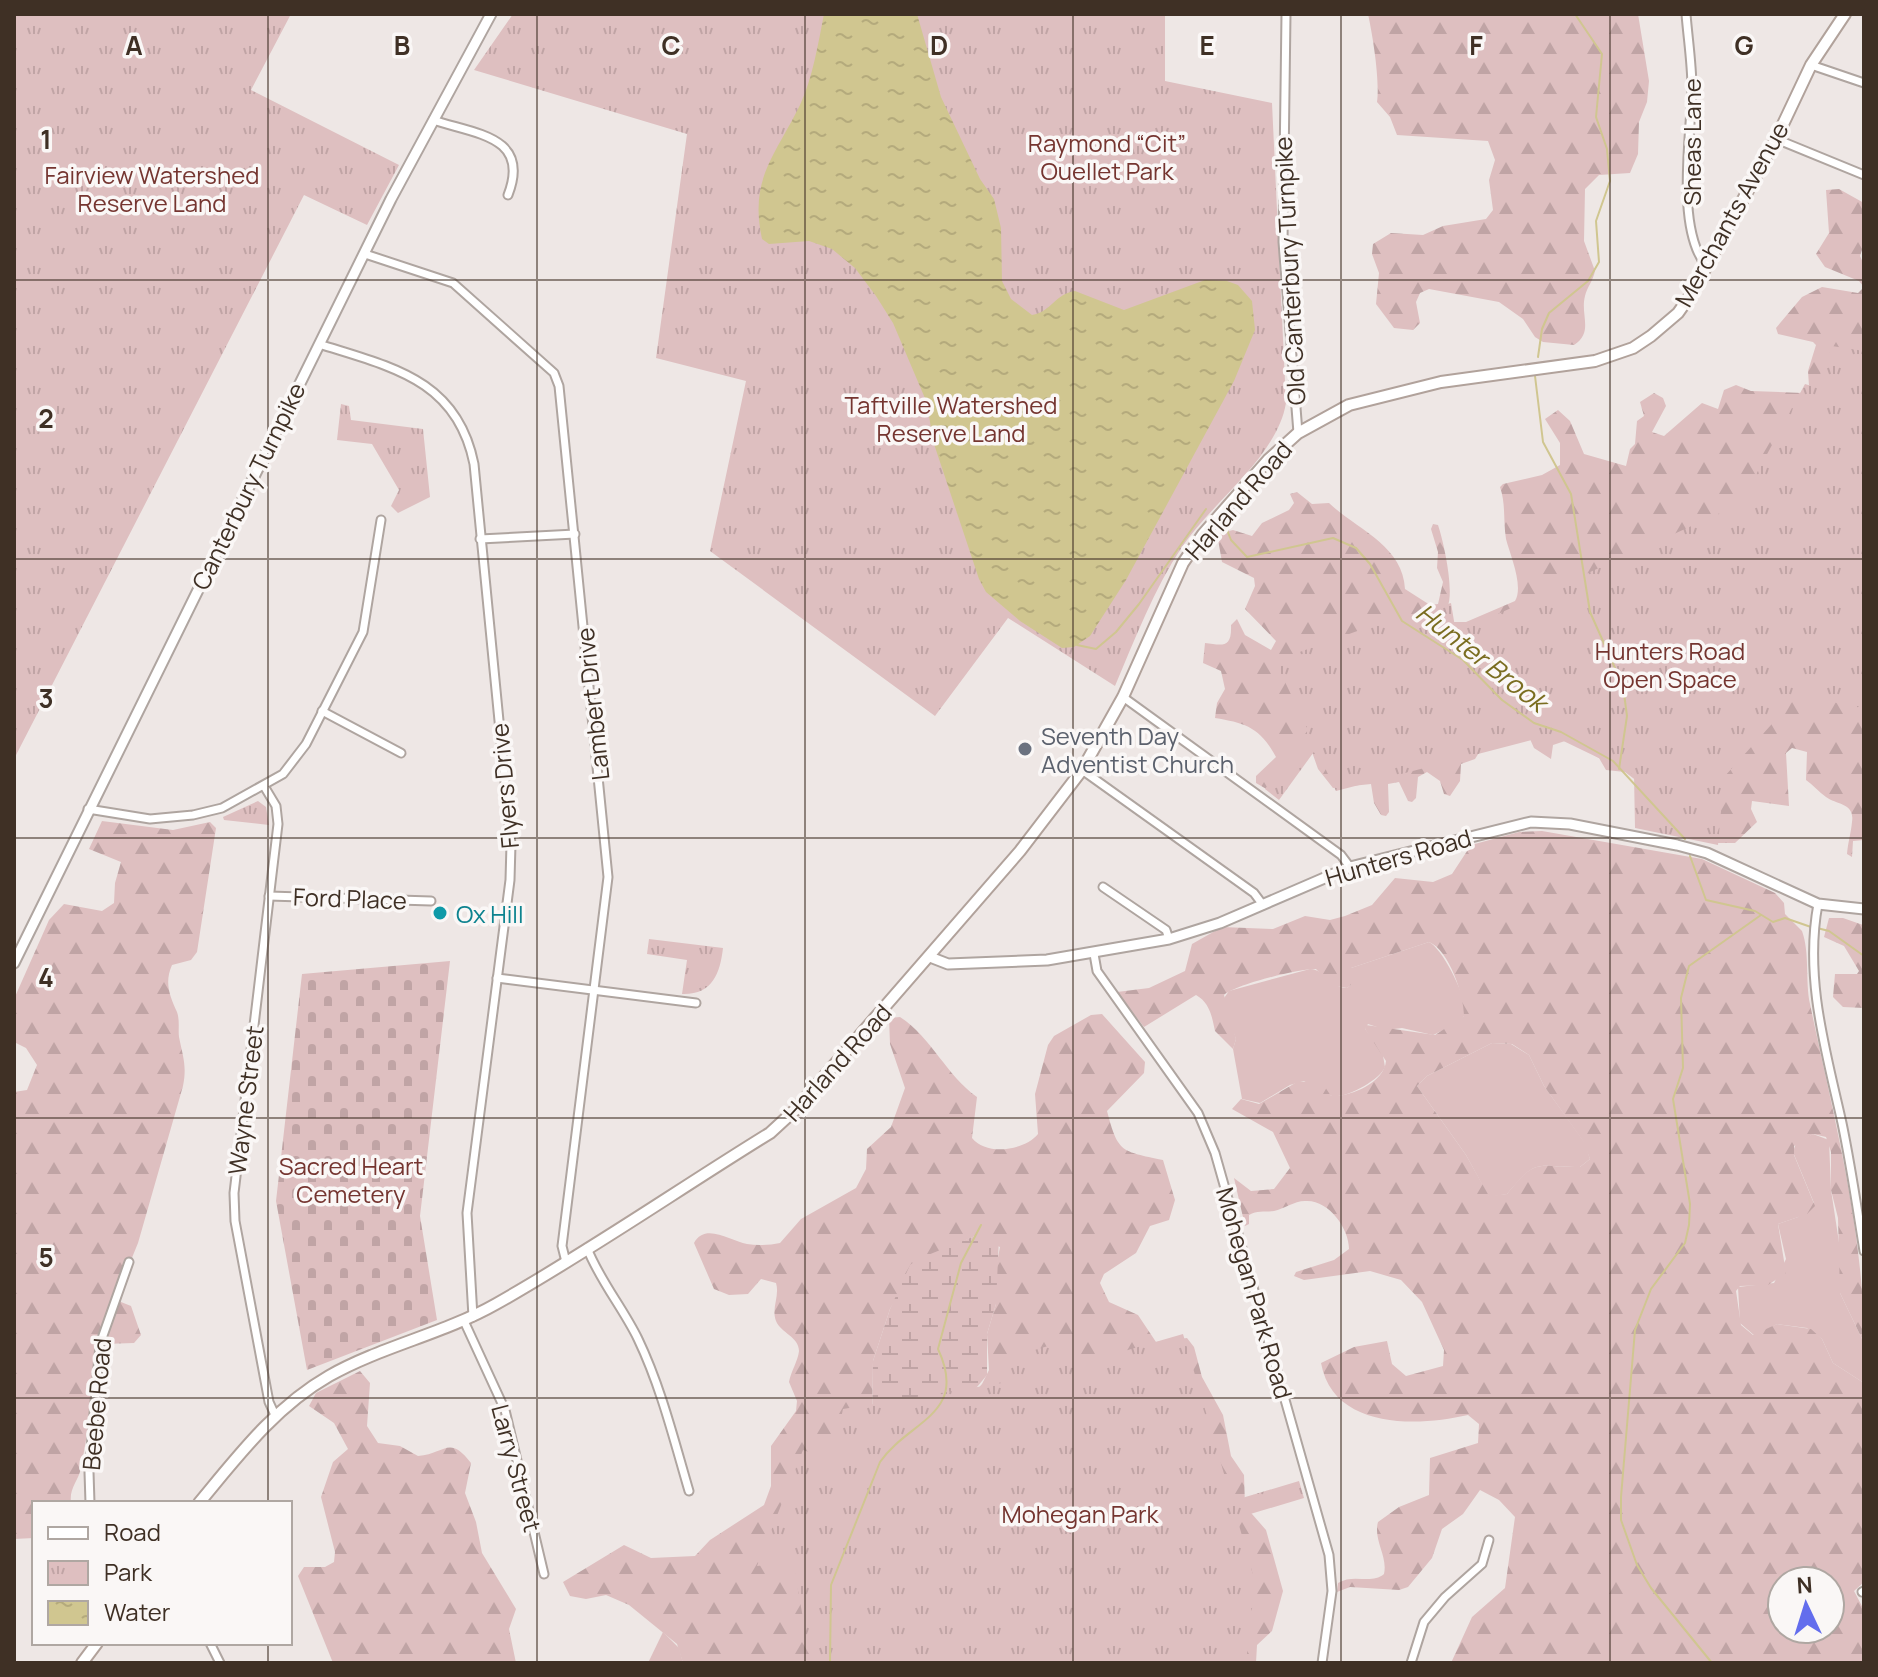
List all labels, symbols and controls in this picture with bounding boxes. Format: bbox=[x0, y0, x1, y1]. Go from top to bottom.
text: A bbox=[125, 27, 143, 63]
text: B bbox=[394, 27, 410, 63]
text: C bbox=[661, 27, 681, 63]
text: D bbox=[930, 27, 948, 63]
text: E bbox=[1199, 27, 1215, 63]
text: F bbox=[1469, 27, 1483, 63]
text: G bbox=[1734, 27, 1754, 63]
street label: Sheas Lane bbox=[1675, 78, 1708, 206]
street label: Merchants Avenue bbox=[1666, 116, 1796, 312]
text: 1 bbox=[40, 121, 52, 157]
park label: Raymond “Cit” Ouellet Park bbox=[1028, 126, 1186, 187]
street label: Old Canterbury Turnpike bbox=[1265, 136, 1313, 406]
park label: Fairview Watershed Reserve Land bbox=[45, 158, 259, 219]
street label: Canterbury Turnpike bbox=[183, 377, 313, 595]
park label: Taftville Watershed Reserve Land bbox=[844, 388, 1058, 449]
text: 2 bbox=[38, 400, 54, 436]
street label: Harland Road bbox=[1177, 434, 1299, 566]
water label: Hunter Brook bbox=[1409, 594, 1558, 722]
street label: Lambert Drive bbox=[568, 626, 616, 782]
park label: Hunters Road Open Space bbox=[1595, 634, 1745, 695]
text: 3 bbox=[38, 680, 54, 716]
place label: Seventh Day Adventist Church bbox=[1041, 719, 1234, 780]
street label: Flyers Drive bbox=[482, 722, 526, 850]
marker: Seventh Day Adventist Church bbox=[1016, 740, 1034, 758]
street label: Hunters Road bbox=[1321, 820, 1475, 894]
street label: Ford Place bbox=[293, 880, 407, 916]
place label: Ox Hill bbox=[456, 897, 524, 930]
marker: Ox Hill bbox=[431, 904, 449, 922]
text: 4 bbox=[38, 959, 54, 995]
street label: Harland Road bbox=[775, 996, 899, 1128]
street label: Wayne Street bbox=[219, 1023, 271, 1177]
park label: Sacred Heart Cemetery bbox=[279, 1149, 423, 1210]
street label: Mohegan Park Road bbox=[1209, 1183, 1301, 1403]
text: 5 bbox=[38, 1239, 54, 1275]
street label: Beebe Road bbox=[74, 1336, 118, 1472]
street label: Larry Street bbox=[484, 1401, 550, 1535]
park label: Mohegan Park bbox=[1001, 1497, 1160, 1530]
legend bbox=[32, 1501, 292, 1645]
text: Road bbox=[104, 1515, 161, 1548]
text: Park bbox=[104, 1555, 153, 1588]
north arrow bbox=[1766, 1565, 1846, 1645]
text: N bbox=[1796, 1570, 1814, 1601]
text: Water bbox=[104, 1595, 171, 1628]

